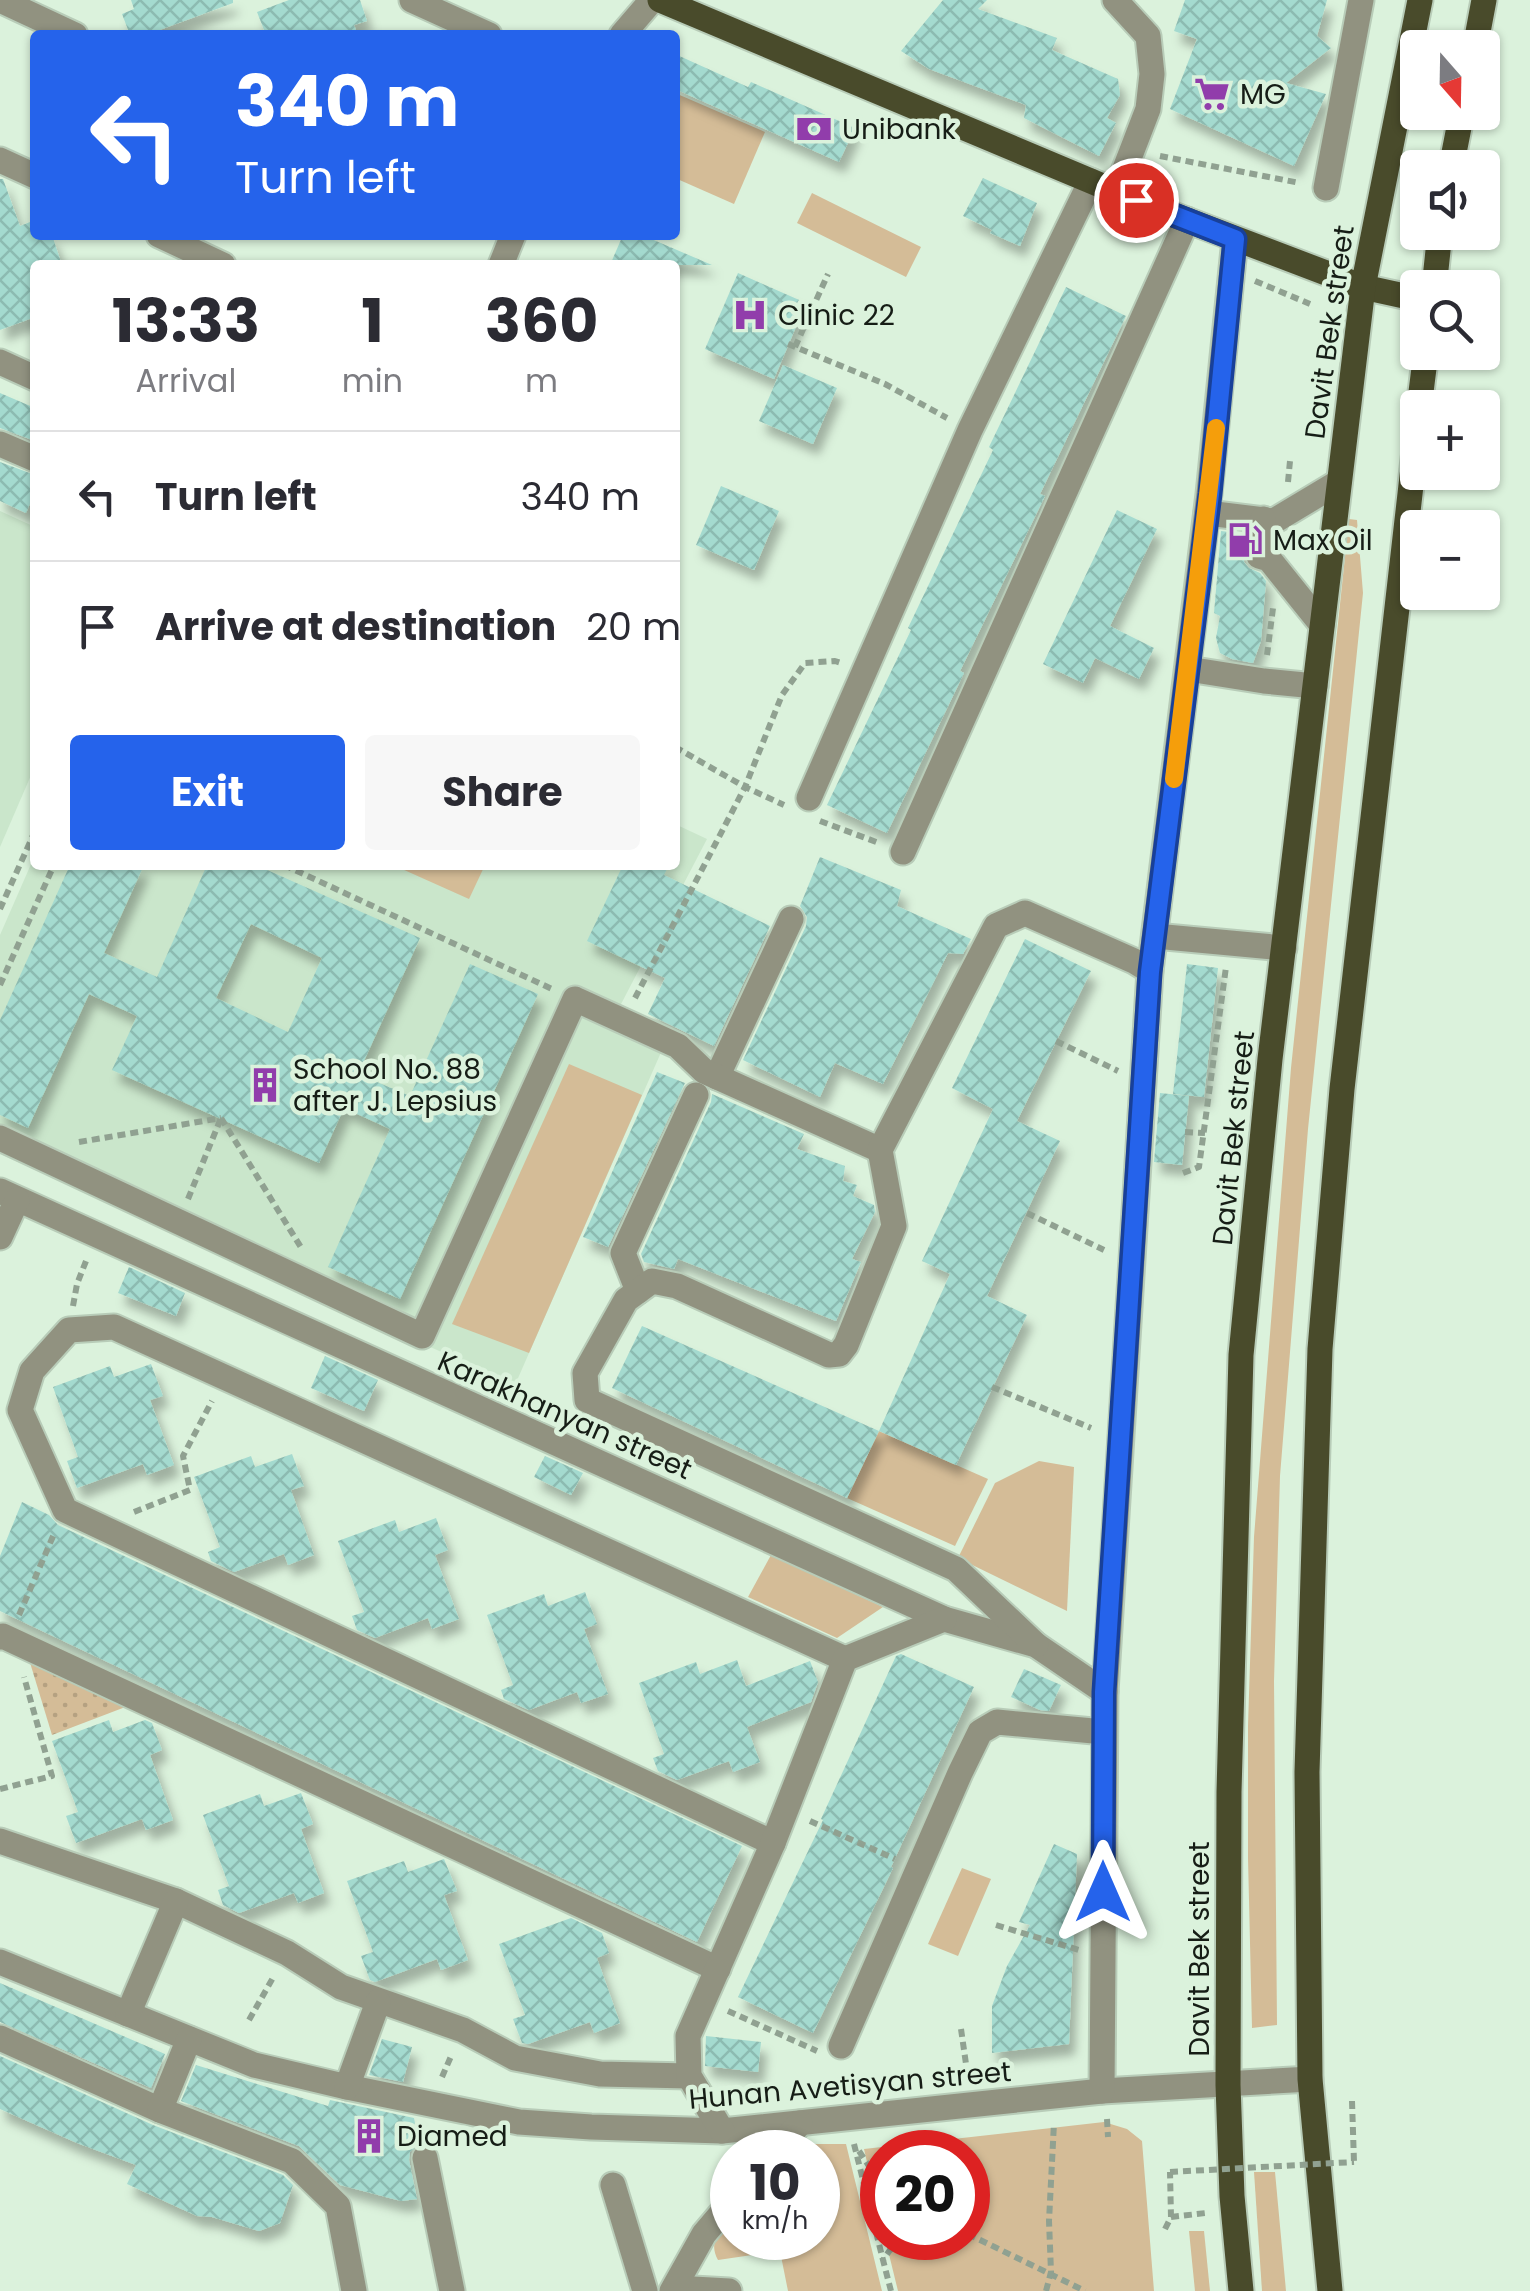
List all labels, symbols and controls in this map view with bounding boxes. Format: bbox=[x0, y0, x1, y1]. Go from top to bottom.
north arrow bbox=[1400, 30, 1500, 130]
map controls bbox=[1400, 30, 1500, 610]
text: 340 m bbox=[235, 52, 459, 151]
icon: left bbox=[70, 70, 200, 200]
supermarket icon: MG bbox=[1193, 75, 1231, 113]
place label: MG bbox=[1240, 75, 1286, 114]
bank icon: Unibank bbox=[795, 110, 833, 148]
place label: Unibank bbox=[842, 110, 956, 149]
text: Turn left bbox=[235, 146, 416, 209]
button: sound bbox=[1400, 150, 1500, 250]
pin bbox=[1094, 158, 1179, 243]
icon: arrive bbox=[1109, 173, 1164, 228]
street label: Davit Bek street bbox=[1295, 223, 1364, 442]
button: search bbox=[1400, 270, 1500, 370]
text: 13:33 bbox=[112, 279, 260, 363]
text: 1 bbox=[361, 279, 384, 363]
text: 360 bbox=[485, 279, 598, 363]
hospital icon: Clinic 22 bbox=[731, 296, 769, 334]
place label: Clinic 22 bbox=[778, 296, 895, 335]
text: Arrival bbox=[135, 358, 236, 403]
text: min bbox=[342, 358, 403, 403]
text: m bbox=[525, 358, 558, 403]
button: + bbox=[1400, 390, 1500, 490]
icon: left bbox=[70, 469, 125, 524]
text: Turn left bbox=[155, 470, 317, 523]
text: 340 m bbox=[521, 470, 640, 523]
button: − bbox=[1400, 510, 1500, 610]
fuel station icon: Max Oil bbox=[1226, 521, 1264, 559]
place label: Max Oil bbox=[1273, 521, 1373, 560]
icon: arrive bbox=[70, 599, 125, 654]
text: Arrive at destination bbox=[155, 600, 556, 653]
text: 20 m bbox=[586, 600, 681, 653]
button: Exit bbox=[70, 735, 345, 850]
button: Share bbox=[365, 735, 640, 850]
street label: Davit Bek street bbox=[1203, 1029, 1264, 1247]
place label: School No. 88 after J. Lepsius bbox=[293, 1050, 497, 1121]
building icon: School No. 88 after J. Lepsius bbox=[246, 1066, 284, 1104]
street label: Karakhanyan street bbox=[431, 1342, 698, 1489]
position arrow bbox=[1051, 1840, 1155, 1944]
street label: Davit Bek street bbox=[1180, 1841, 1219, 2057]
street label: Hunan Avetisyan street bbox=[687, 2052, 1013, 2119]
building icon: Diamed bbox=[350, 2117, 388, 2155]
place label: Diamed bbox=[397, 2117, 508, 2156]
speed limit sign: 20 bbox=[860, 2130, 990, 2260]
text: 10 bbox=[749, 2147, 801, 2218]
text: km/h bbox=[742, 2203, 808, 2238]

